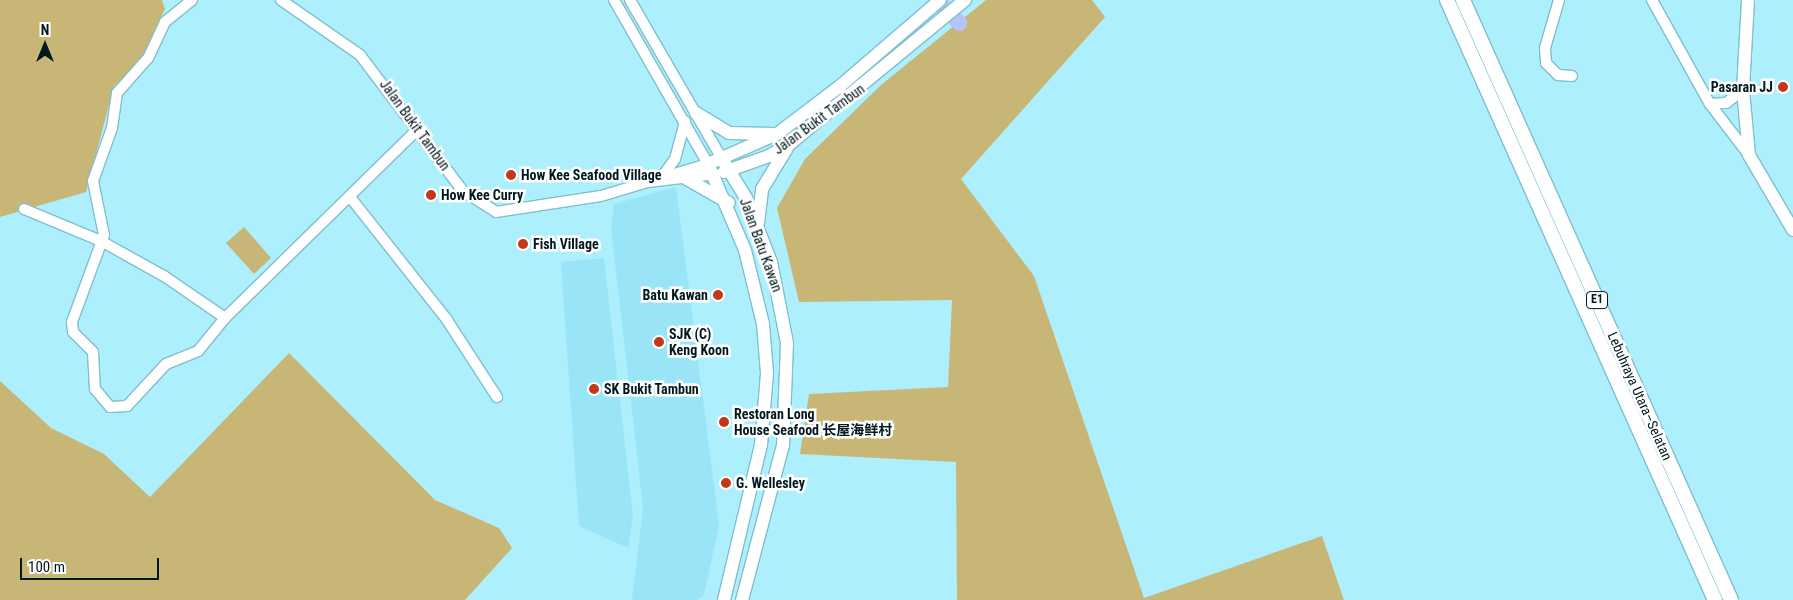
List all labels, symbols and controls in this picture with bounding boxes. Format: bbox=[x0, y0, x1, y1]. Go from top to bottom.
north arrow bbox=[20, 20, 70, 70]
text: N bbox=[41, 22, 49, 38]
street label: Jalan Bukit Tambun bbox=[376, 76, 454, 174]
place label: Pasaran JJ bbox=[1711, 79, 1773, 95]
street label: Jalan Bukit Tambun bbox=[770, 80, 868, 158]
marker: Pasaran JJ bbox=[1777, 81, 1789, 93]
place label: How Kee Seafood Village bbox=[521, 167, 661, 183]
marker: How Kee Seafood Village bbox=[505, 169, 517, 181]
place label: How Kee Curry bbox=[441, 187, 523, 203]
marker: How Kee Curry bbox=[425, 189, 437, 201]
street label: Jalan Batu Kawan bbox=[736, 196, 786, 294]
place label: Fish Village bbox=[533, 236, 599, 252]
marker: Fish Village bbox=[517, 238, 529, 250]
place label: Batu Kawan bbox=[642, 287, 708, 303]
marker: Batu Kawan bbox=[712, 289, 724, 301]
road number: E1 bbox=[1586, 290, 1608, 310]
place label: SJK (C) Keng Koon bbox=[669, 326, 729, 358]
street label: Lebuhraya Utara–Selatan bbox=[1604, 329, 1676, 463]
marker: SJK (C) Keng Koon bbox=[653, 336, 665, 348]
place label: SK Bukit Tambun bbox=[604, 381, 699, 397]
marker: SK Bukit Tambun bbox=[588, 383, 600, 395]
place label: Restoran Long House Seafood 长屋海鲜村 bbox=[734, 406, 892, 438]
marker: Restoran Long House Seafood 长屋海鲜村 bbox=[718, 416, 730, 428]
place label: G. Wellesley bbox=[736, 475, 805, 491]
marker: G. Wellesley bbox=[720, 477, 732, 489]
scale bar bbox=[22, 548, 161, 580]
text: 100 m bbox=[28, 558, 65, 576]

